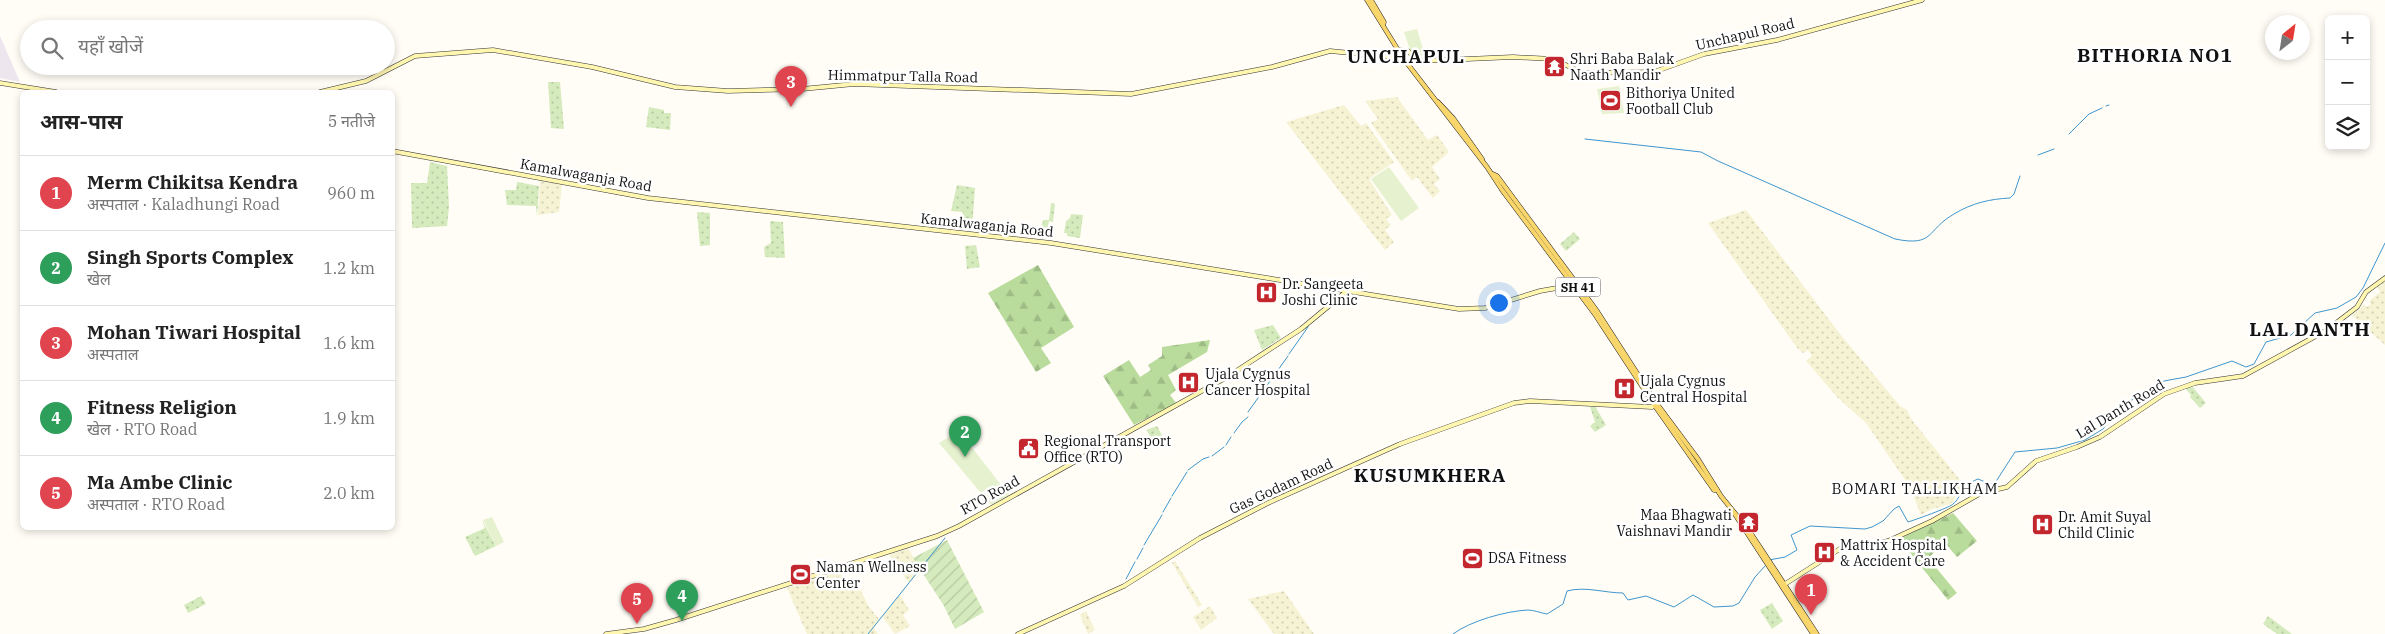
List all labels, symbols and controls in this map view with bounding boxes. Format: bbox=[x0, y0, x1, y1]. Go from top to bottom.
street label: Unchapul Road bbox=[1694, 14, 1797, 54]
north arrow bbox=[2265, 15, 2310, 60]
map controls bbox=[2325, 15, 2370, 150]
button: + bbox=[2325, 15, 2370, 60]
search box bbox=[20, 20, 395, 75]
icon: search bbox=[38, 34, 66, 62]
text: यहाँ खोजें bbox=[78, 34, 143, 58]
district label: BITHORIA NO1 bbox=[2077, 43, 2233, 67]
district label: UNCHAPUL bbox=[1347, 44, 1465, 68]
place label: Shri Baba Balak Naath Mandir bbox=[1570, 50, 1675, 84]
temple icon: Shri Baba Balak Naath Mandir bbox=[1542, 55, 1566, 79]
button: − bbox=[2325, 60, 2370, 105]
pin: 3 bbox=[775, 66, 807, 107]
street label: Himmatpur Talla Road bbox=[828, 66, 979, 86]
place label: Bithoriya United Football Club bbox=[1626, 84, 1735, 118]
sports icon: Bithoriya United Football Club bbox=[1598, 89, 1622, 113]
button: layers bbox=[2325, 105, 2370, 150]
text: आस-पास bbox=[40, 107, 123, 135]
text: 5 नतीजे bbox=[328, 111, 375, 131]
street label: Kamalwaganja Road bbox=[519, 155, 654, 196]
text: Merm Chikitsa Kendra bbox=[87, 170, 298, 194]
text: 1 bbox=[51, 183, 61, 203]
text: 960 m bbox=[327, 183, 375, 203]
text: अस्पताल · Kaladhungi Road bbox=[87, 194, 280, 214]
street label: Kamalwaganja Road bbox=[920, 209, 1055, 241]
text: Singh Sports Complex bbox=[87, 245, 293, 269]
text: 2 bbox=[51, 258, 61, 278]
text: 1.2 km bbox=[323, 258, 375, 278]
text: खेल bbox=[87, 269, 111, 289]
place label: Dr. Sangeeta Joshi Clinic bbox=[1282, 275, 1364, 309]
road number: SH 41 bbox=[1556, 278, 1600, 296]
hospital icon: Dr. Sangeeta Joshi Clinic bbox=[1254, 280, 1278, 304]
your location bbox=[1486, 290, 1512, 316]
district label: LAL DANTH bbox=[2249, 317, 2371, 341]
text: Mohan Tiwari Hospital bbox=[87, 320, 301, 344]
text: 3 bbox=[51, 333, 61, 353]
text: 1.6 km bbox=[323, 333, 375, 353]
text: अस्पताल bbox=[87, 344, 139, 364]
place label: Ujala Cygnus Cancer Hospital bbox=[1205, 365, 1310, 399]
hospital icon: Ujala Cygnus Cancer Hospital bbox=[1177, 370, 1201, 394]
place label: Ujala Cygnus Central Hospital bbox=[1640, 372, 1747, 406]
street label: Lal Danth Road bbox=[2072, 375, 2168, 443]
hospital icon: Ujala Cygnus Central Hospital bbox=[1612, 377, 1636, 401]
text: Fitness Religion bbox=[87, 395, 237, 419]
text: 4 bbox=[51, 408, 61, 428]
text: 1.9 km bbox=[323, 408, 375, 428]
pin: 2 bbox=[949, 416, 981, 457]
text: खेल · RTO Road bbox=[87, 419, 198, 439]
place label: Regional Transport Office (RTO) bbox=[1044, 432, 1171, 466]
public building icon: Regional Transport Office (RTO) bbox=[1016, 437, 1040, 461]
street label: Gas Godam Road bbox=[1226, 454, 1336, 518]
district label: KUSUMKHERA bbox=[1354, 463, 1506, 487]
text: Ma Ambe Clinic bbox=[87, 470, 232, 494]
street label: RTO Road bbox=[957, 471, 1023, 519]
district label: BOMARI TALLIKHAM bbox=[1832, 479, 1998, 498]
text: 5 bbox=[51, 483, 61, 503]
text: 2.0 km bbox=[323, 483, 375, 503]
text: अस्पताल · RTO Road bbox=[87, 494, 225, 514]
place label: Maa Bhagwati Vaishnavi Mandir bbox=[1617, 506, 1733, 540]
place label: Dr. Amit Suyal Child Clinic bbox=[2058, 508, 2151, 542]
temple icon: Maa Bhagwati Vaishnavi Mandir bbox=[1736, 511, 1760, 535]
hospital icon: Dr. Amit Suyal Child Clinic bbox=[2030, 513, 2054, 537]
place label: Mattrix Hospital & Accident Care bbox=[1840, 536, 1947, 570]
hospital icon: Mattrix Hospital & Accident Care bbox=[1812, 541, 1836, 565]
sports icon: DSA Fitness bbox=[1460, 546, 1484, 570]
place label: DSA Fitness bbox=[1488, 549, 1567, 567]
place label: Naman Wellness Center bbox=[816, 558, 927, 592]
sports icon: Naman Wellness Center bbox=[788, 563, 812, 587]
pin: 1 bbox=[1795, 574, 1827, 615]
pin: 4 bbox=[666, 580, 698, 621]
pin: 5 bbox=[621, 583, 653, 624]

